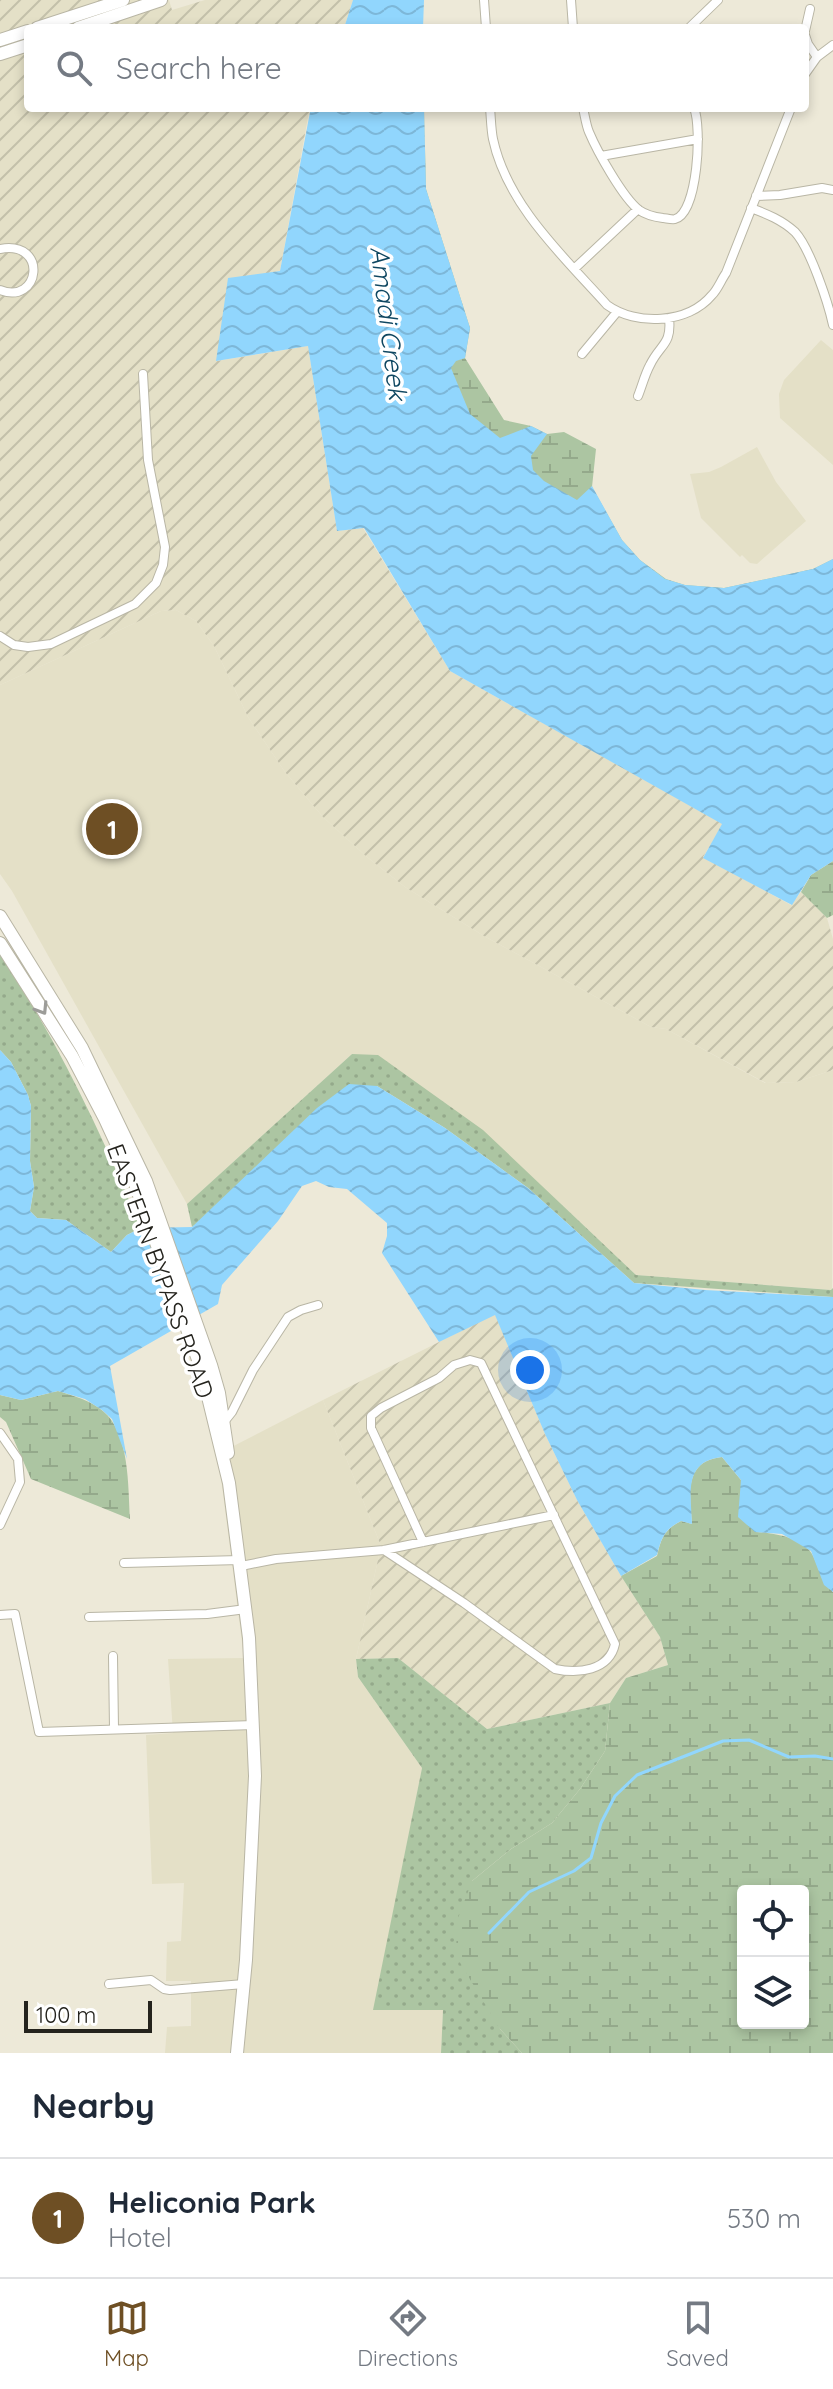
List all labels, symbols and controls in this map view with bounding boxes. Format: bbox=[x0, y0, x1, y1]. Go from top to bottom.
search box bbox=[24, 24, 809, 112]
icon: search bbox=[52, 46, 96, 90]
text: Search here bbox=[116, 49, 282, 87]
water label: Amadi Creek bbox=[363, 244, 415, 404]
pin: 1 bbox=[86, 799, 138, 859]
one-way arrow bbox=[32, 1000, 47, 1015]
street label: EASTERN BYPASS ROAD bbox=[101, 1140, 221, 1402]
your location bbox=[510, 1350, 550, 1390]
map controls bbox=[737, 1885, 809, 2029]
button: locate bbox=[737, 1885, 809, 1957]
button: layers bbox=[737, 1957, 809, 2029]
scale bar bbox=[24, 1997, 152, 2033]
text: 100 m bbox=[36, 2001, 96, 2029]
text: Nearby bbox=[32, 2084, 155, 2127]
text: Heliconia Park bbox=[108, 2183, 316, 2221]
text: 1 bbox=[53, 2202, 63, 2235]
text: 530 m bbox=[727, 2202, 801, 2235]
text: Hotel bbox=[108, 2221, 172, 2254]
tab: Map bbox=[104, 2296, 149, 2372]
tab: Directions bbox=[357, 2296, 458, 2372]
tab: Saved bbox=[666, 2296, 729, 2372]

